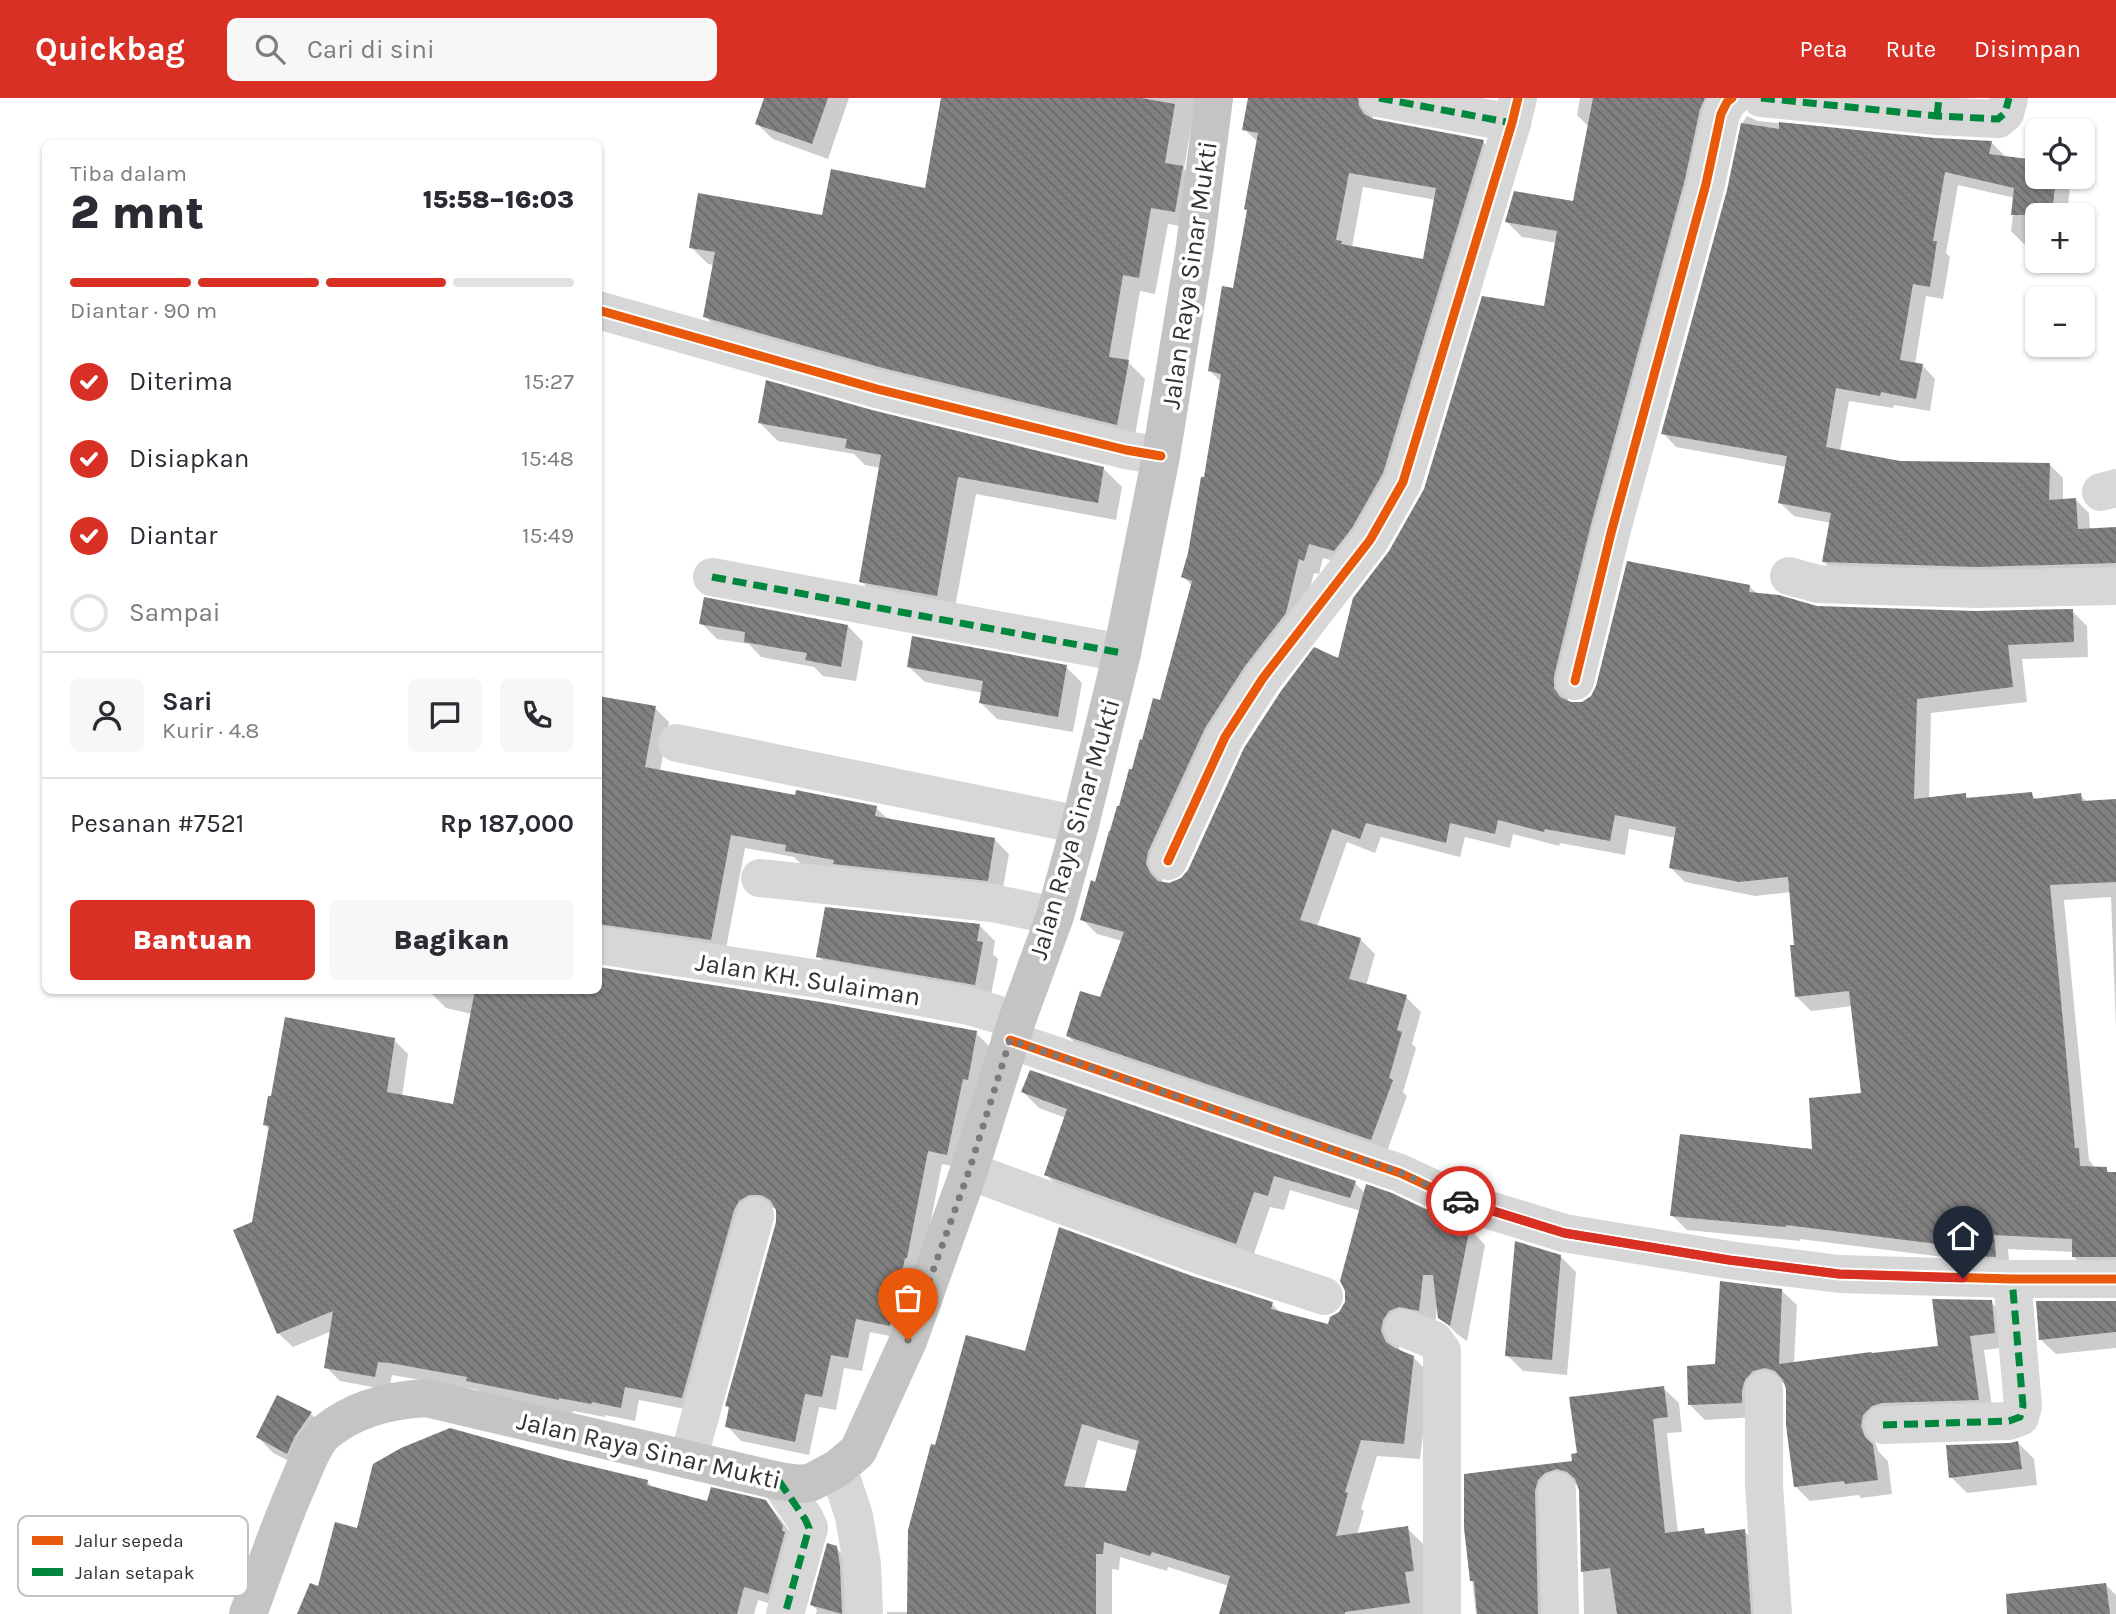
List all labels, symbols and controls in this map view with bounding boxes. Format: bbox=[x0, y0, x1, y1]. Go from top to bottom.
search box bbox=[227, 18, 717, 81]
text: Quickbag bbox=[35, 30, 185, 68]
icon: search bbox=[251, 30, 289, 68]
text: Cari di sini bbox=[307, 34, 435, 65]
text: Peta bbox=[1800, 35, 1847, 63]
text: Rute bbox=[1885, 35, 1936, 63]
text: Disimpan bbox=[1974, 35, 2081, 63]
map controls bbox=[2025, 119, 2095, 357]
button: locate bbox=[2025, 119, 2095, 189]
street label: Jalan Raya Sinar Mukti bbox=[1155, 139, 1224, 411]
text: Tiba dalam bbox=[70, 160, 187, 187]
text: 15:58–16:03 bbox=[423, 184, 574, 215]
text: 2 mnt bbox=[70, 186, 204, 240]
button: + bbox=[2025, 203, 2095, 273]
button: − bbox=[2025, 287, 2095, 357]
text: Diantar · 90 m bbox=[70, 297, 217, 324]
icon: check bbox=[70, 363, 108, 401]
text: Diterima bbox=[129, 366, 233, 397]
text: 15:27 bbox=[524, 368, 574, 395]
icon: check bbox=[70, 440, 108, 478]
text: Disiapkan bbox=[129, 443, 249, 474]
text: 15:48 bbox=[521, 445, 574, 472]
icon: check bbox=[70, 517, 108, 555]
text: Diantar bbox=[129, 520, 217, 551]
text: 15:49 bbox=[522, 522, 574, 549]
text: Sampai bbox=[129, 597, 221, 628]
button: person bbox=[70, 678, 144, 752]
button: chat bbox=[408, 678, 482, 752]
button: phone bbox=[500, 678, 574, 752]
text: Sari bbox=[162, 686, 213, 717]
street label: Jalan Raya Sinar Mukti bbox=[1022, 695, 1127, 963]
text: Kurir · 4.8 bbox=[162, 717, 260, 744]
text: Pesanan #7521 bbox=[70, 808, 244, 839]
text: Rp 187,000 bbox=[440, 808, 574, 839]
button: Bantuan bbox=[70, 900, 315, 980]
button: Bagikan bbox=[329, 900, 574, 980]
street label: Jalan KH. Sulaiman bbox=[693, 946, 923, 1013]
courier bbox=[1426, 1166, 1496, 1236]
icon: car bbox=[1442, 1182, 1480, 1220]
pin bbox=[1933, 1206, 1993, 1278]
icon: home bbox=[1944, 1217, 1982, 1255]
pin bbox=[878, 1268, 938, 1340]
icon: bag bbox=[889, 1279, 927, 1317]
street label: Jalan Raya Sinar Mukti bbox=[514, 1405, 784, 1496]
legend bbox=[18, 1516, 248, 1596]
text: Jalur sepeda bbox=[75, 1530, 184, 1552]
text: Jalan setapak bbox=[75, 1562, 195, 1584]

